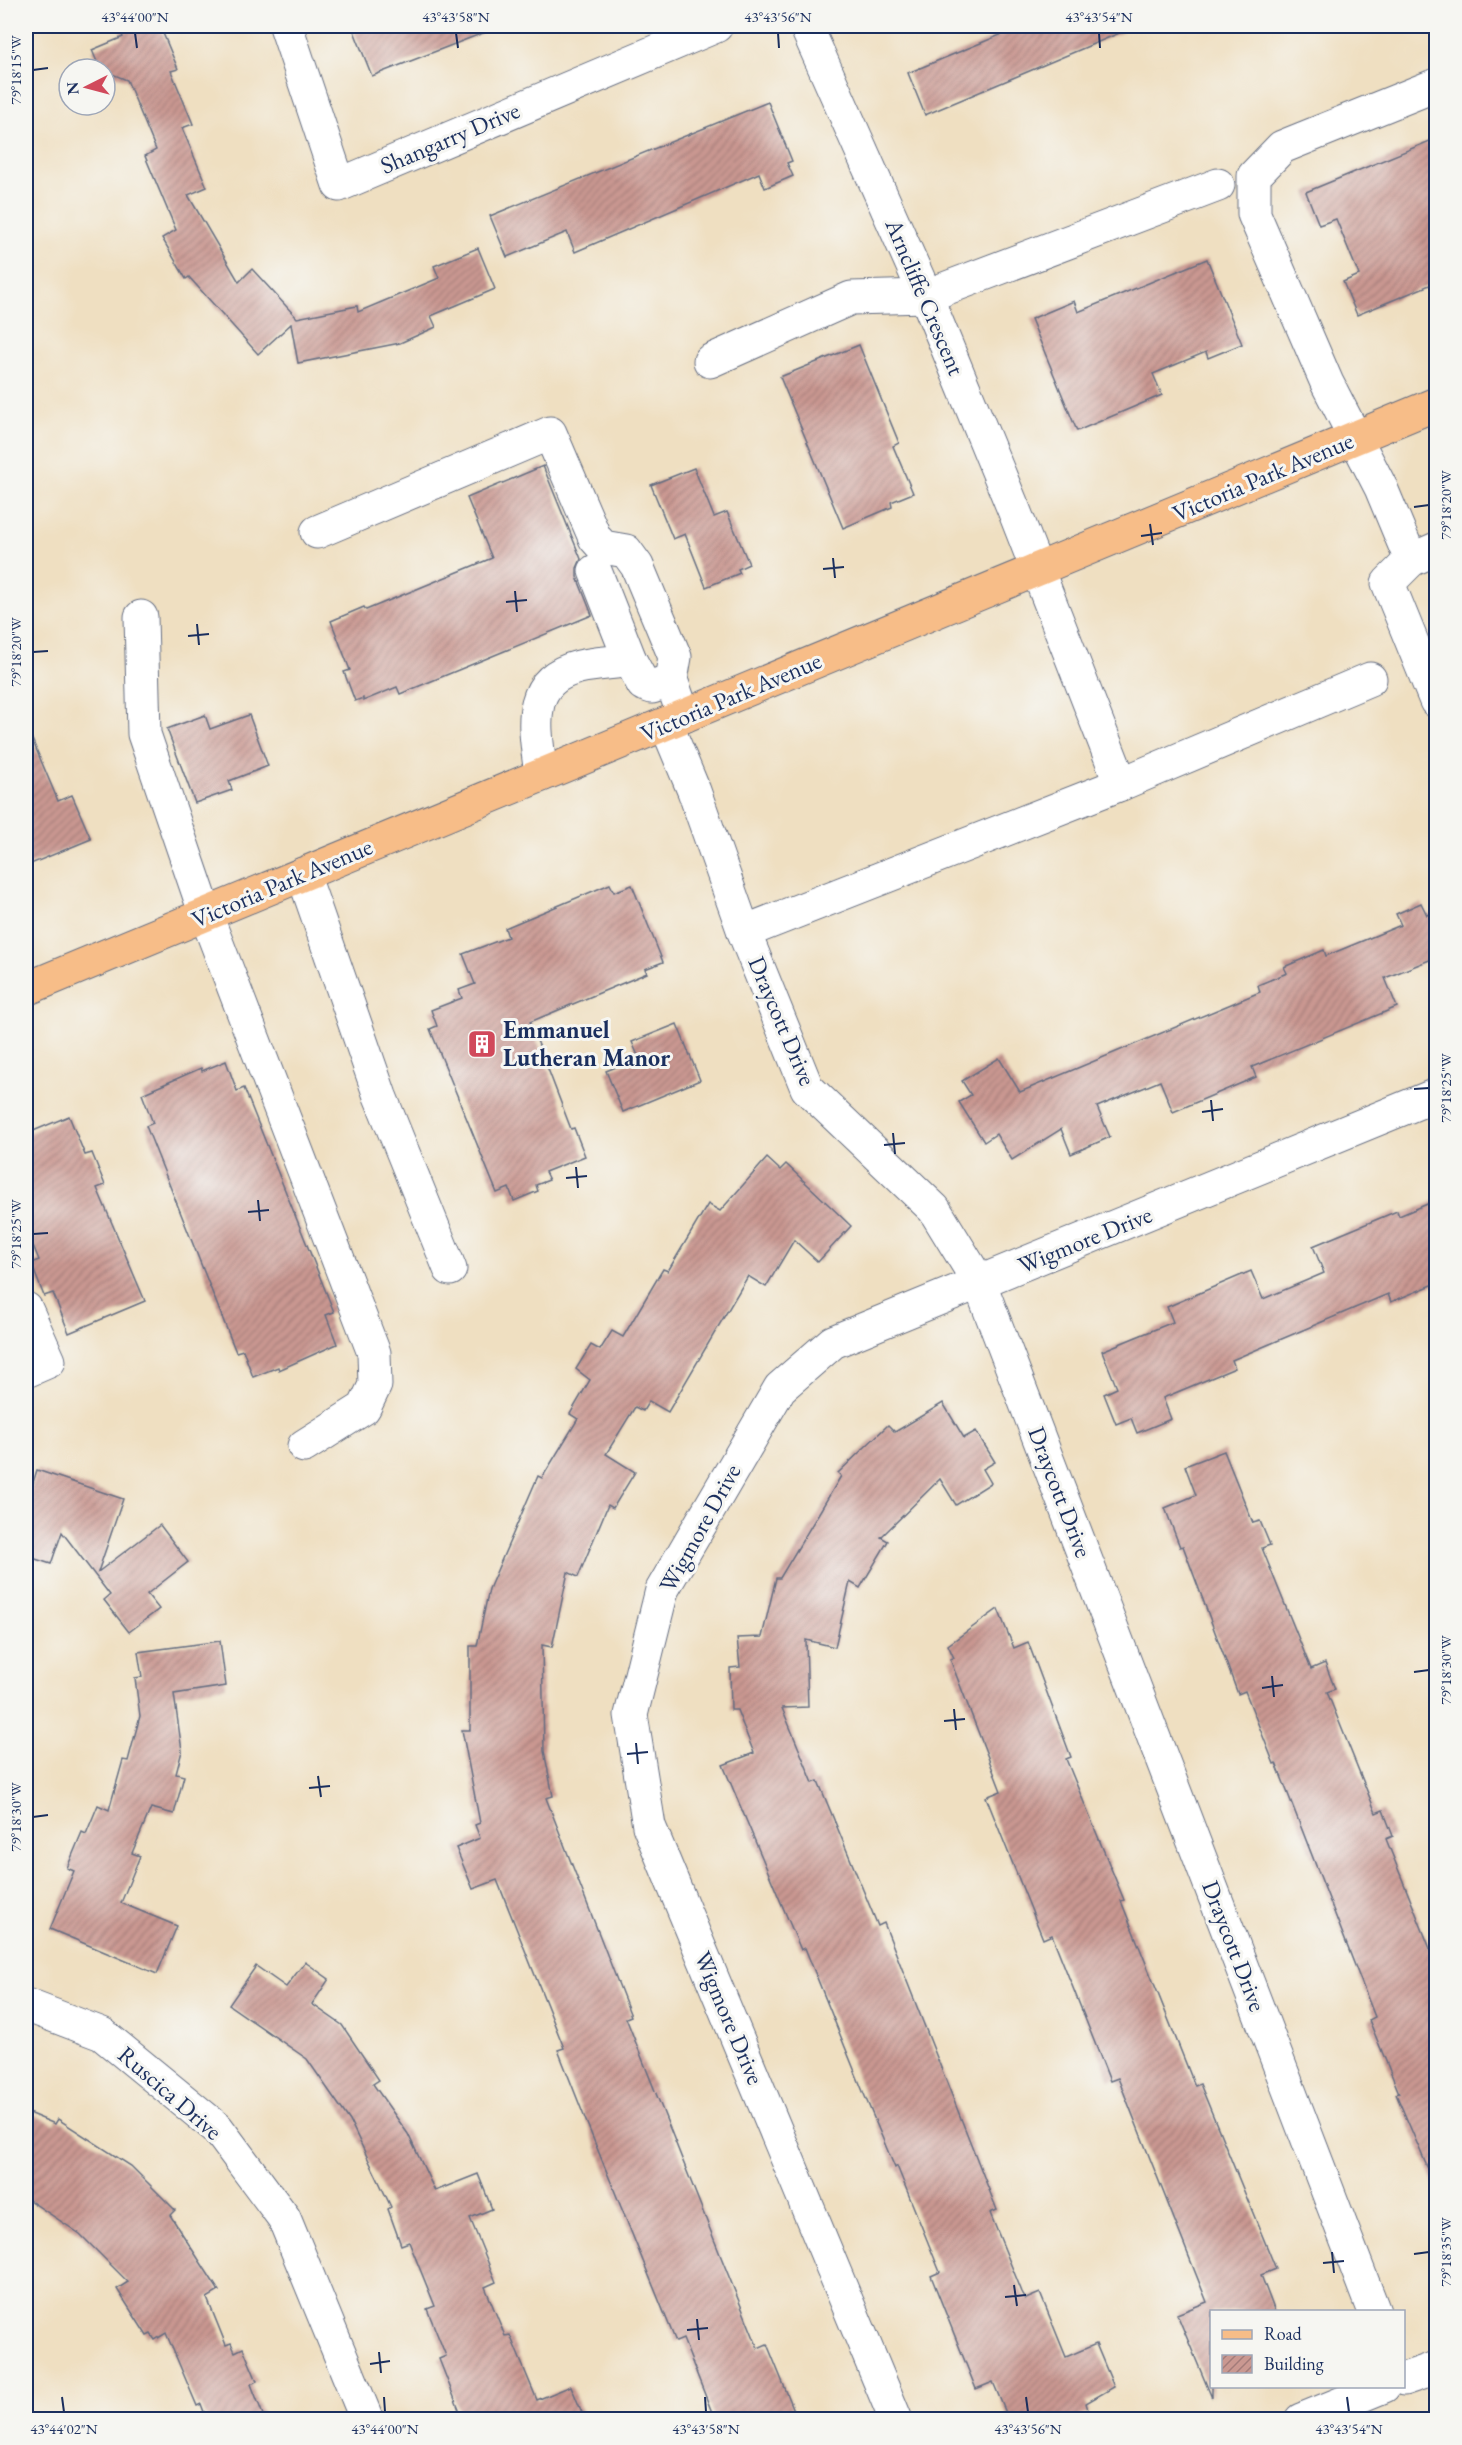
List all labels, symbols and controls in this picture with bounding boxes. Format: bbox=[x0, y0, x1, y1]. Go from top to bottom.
text: 43°44'00"N bbox=[101, 7, 169, 26]
text: 43°43'58"N bbox=[422, 7, 490, 26]
text: 43°43'56"N bbox=[744, 7, 812, 26]
text: 43°43'54"N bbox=[1065, 7, 1133, 26]
text: 79°18'15"W bbox=[6, 35, 25, 105]
north arrow bbox=[57, 57, 117, 117]
text: N bbox=[61, 81, 84, 96]
street label: Shangarry Drive bbox=[375, 94, 524, 181]
street label: Arncliffe Crescent bbox=[878, 213, 973, 380]
street label: Victoria Park Avenue bbox=[1168, 424, 1358, 529]
text: 79°18'20"W bbox=[1436, 470, 1455, 540]
text: 79°18'20"W bbox=[6, 617, 25, 687]
street label: Victoria Park Avenue bbox=[636, 644, 826, 749]
street label: Victoria Park Avenue bbox=[187, 830, 377, 935]
street label: Draycott Drive bbox=[741, 951, 824, 1090]
place label: Emmanuel Lutheran Manor bbox=[503, 1014, 670, 1073]
building icon: Emmanuel Lutheran Manor bbox=[466, 1028, 498, 1060]
text: 79°18'25"W bbox=[1436, 1053, 1455, 1123]
text: 79°18'25"W bbox=[6, 1199, 25, 1269]
street label: Wigmore Drive bbox=[1013, 1199, 1156, 1280]
street label: Draycott Drive bbox=[1021, 1422, 1100, 1562]
street label: Wigmore Drive bbox=[652, 1458, 747, 1597]
text: 79°18'30"W bbox=[1436, 1635, 1455, 1705]
text: 79°18'30"W bbox=[6, 1782, 25, 1852]
street label: Draycott Drive bbox=[1195, 1876, 1274, 2016]
street label: Wigmore Drive bbox=[687, 1946, 771, 2089]
street label: Ruscica Drive bbox=[112, 2039, 229, 2146]
text: 79°18'35"W bbox=[1436, 2217, 1455, 2287]
legend bbox=[1210, 2310, 1405, 2388]
text: Road bbox=[1264, 2322, 1303, 2345]
text: Building bbox=[1264, 2352, 1324, 2375]
text: 43°44'02"N bbox=[30, 2419, 98, 2438]
text: 43°44'00"N bbox=[351, 2419, 419, 2438]
text: 43°43'58"N bbox=[672, 2419, 740, 2438]
text: 43°43'56"N bbox=[994, 2419, 1062, 2438]
text: 43°43'54"N bbox=[1315, 2419, 1383, 2438]

